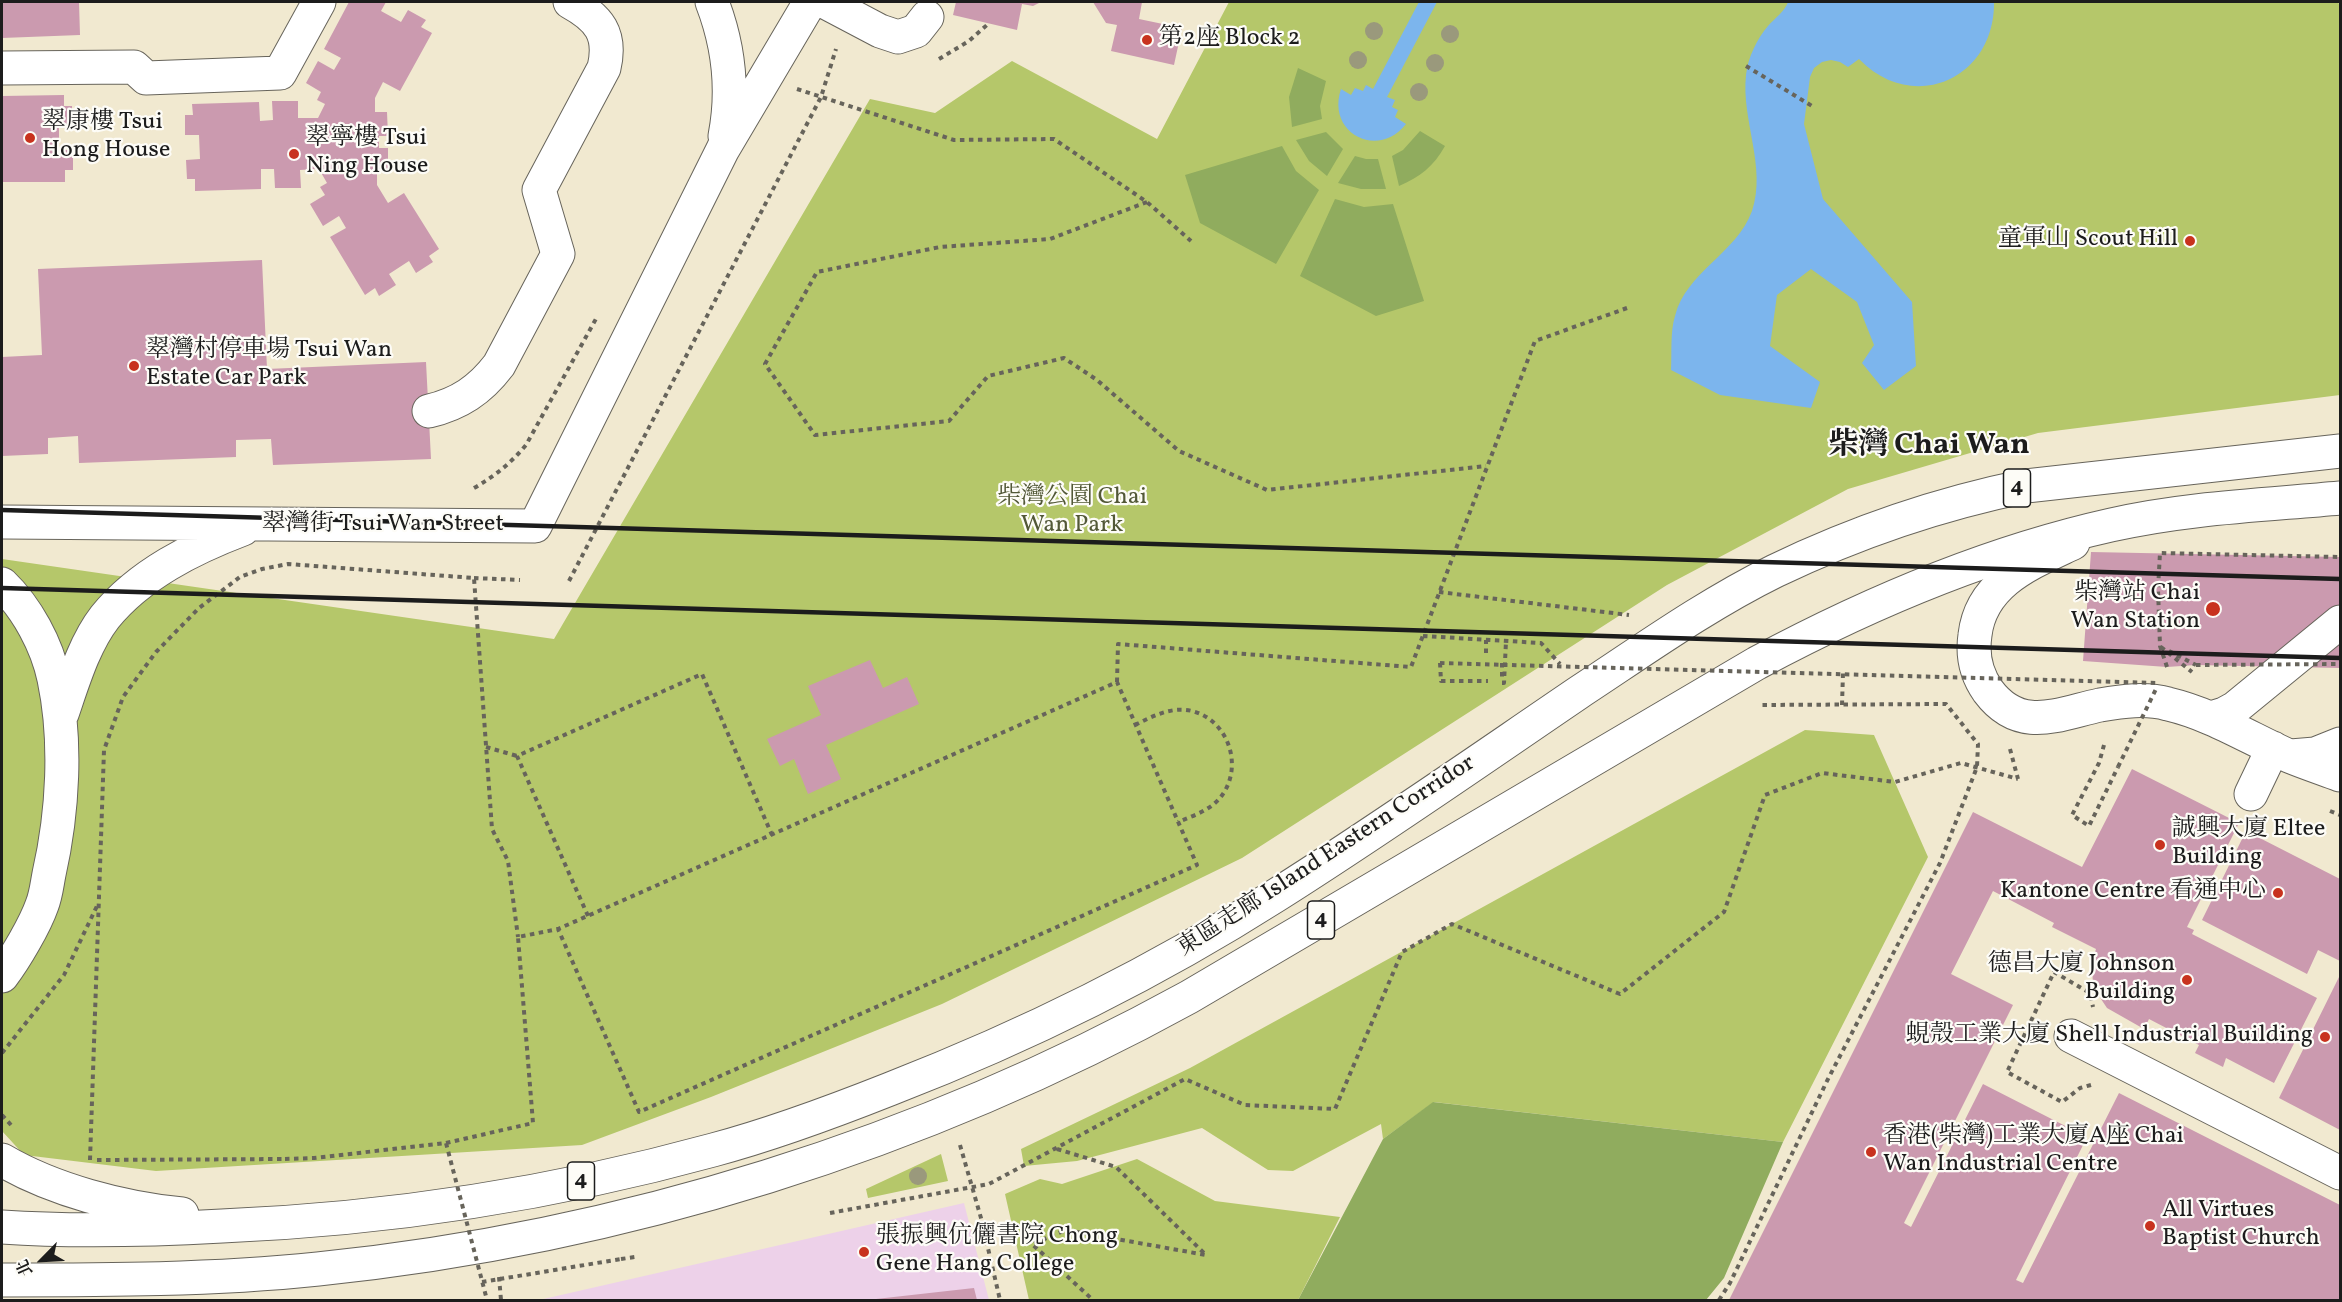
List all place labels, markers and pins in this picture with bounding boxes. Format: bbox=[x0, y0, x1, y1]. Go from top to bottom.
place label: 第2座 Block 2 bbox=[1159, 26, 1300, 54]
marker: 第2座 Block 2 bbox=[1140, 33, 1154, 47]
place label: 翠康樓 Tsui Hong House bbox=[42, 110, 170, 166]
place label: 翠寧樓 Tsui Ning House bbox=[306, 126, 428, 182]
marker: 翠康樓 Tsui Hong House bbox=[23, 131, 37, 145]
marker: 翠寧樓 Tsui Ning House bbox=[287, 147, 301, 161]
place label: 童軍山 Scout Hill bbox=[1998, 227, 2178, 255]
marker: 童軍山 Scout Hill bbox=[2183, 234, 2197, 248]
place label: 翠灣村停車場 Tsui Wan Estate Car Park bbox=[146, 338, 392, 394]
marker: 翠灣村停車場 Tsui Wan Estate Car Park bbox=[127, 359, 141, 373]
place label: 柴灣站 Chai Wan Station bbox=[2071, 581, 2200, 637]
marker: 柴灣站 Chai Wan Station bbox=[2204, 600, 2222, 618]
place label: 誠興大廈 Eltee Building bbox=[2172, 817, 2325, 873]
marker: 誠興大廈 Eltee Building bbox=[2153, 838, 2167, 852]
place label: Kantone Centre 看通中心 bbox=[2000, 879, 2266, 907]
marker: Kantone Centre 看通中心 bbox=[2271, 886, 2285, 900]
place label: 德昌大廈 Johnson Building bbox=[1988, 952, 2175, 1008]
marker: 德昌大廈 Johnson Building bbox=[2180, 973, 2194, 987]
place label: 蜆殼工業大廈 Shell Industrial Building bbox=[1906, 1023, 2313, 1051]
marker: 蜆殼工業大廈 Shell Industrial Building bbox=[2318, 1030, 2332, 1044]
place label: 香港(柴灣)工業大廈A座 Chai Wan Industrial Centre bbox=[1883, 1124, 2184, 1180]
marker: 香港(柴灣)工業大廈A座 Chai Wan Industrial Centre bbox=[1864, 1145, 1878, 1159]
place label: All Virtues Baptist Church bbox=[2162, 1198, 2320, 1254]
marker: All Virtues Baptist Church bbox=[2143, 1219, 2157, 1233]
place label: 張振興伉儷書院 Chong Gene Hang College bbox=[876, 1224, 1118, 1280]
marker: 張振興伉儷書院 Chong Gene Hang College bbox=[857, 1245, 871, 1259]

